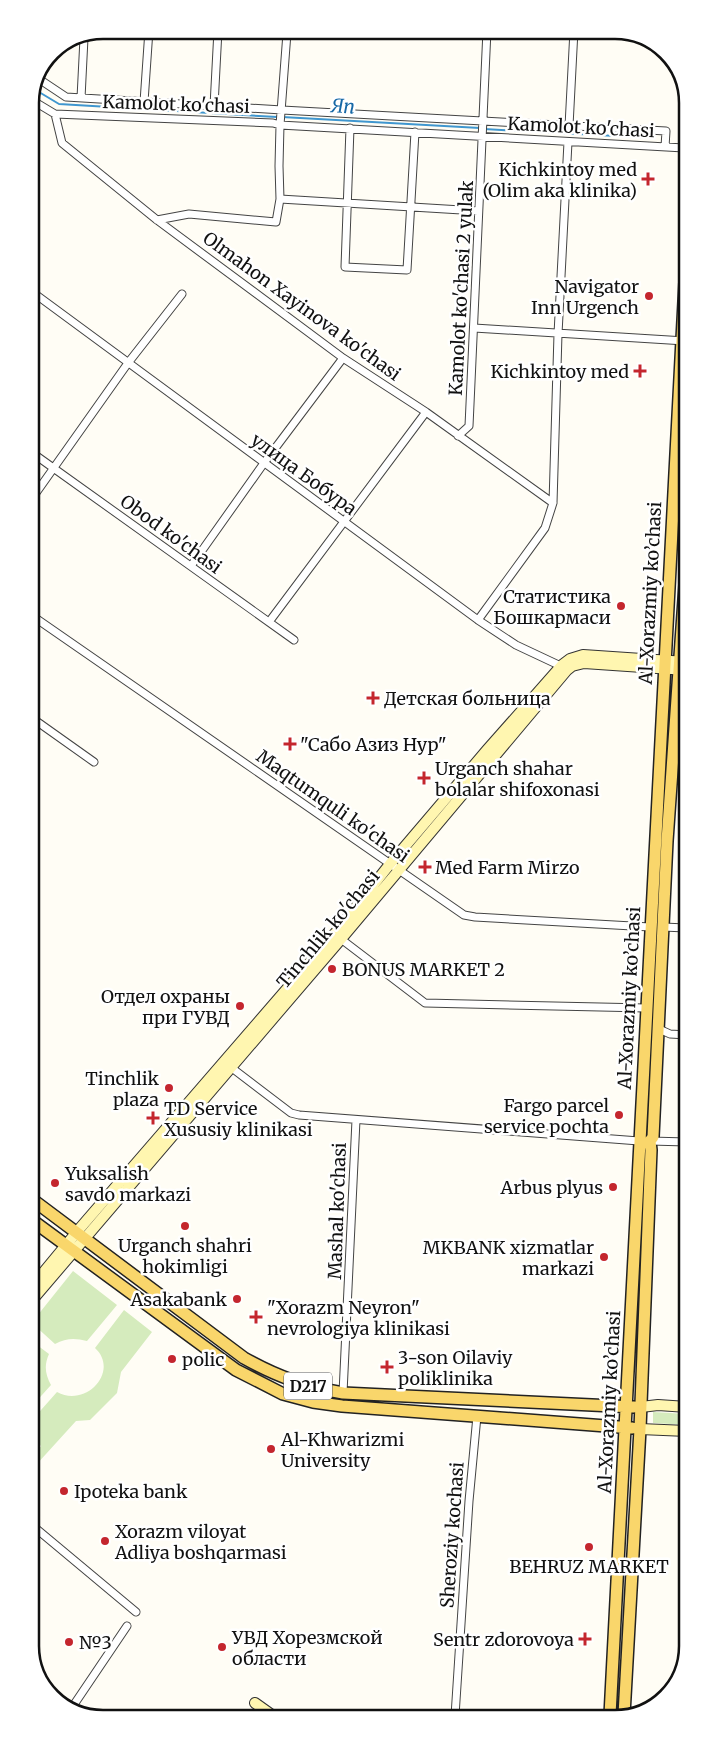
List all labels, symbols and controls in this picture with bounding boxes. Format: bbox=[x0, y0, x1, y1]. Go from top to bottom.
street label: Kamolot ko'chasi bbox=[102, 90, 250, 118]
water label: Яп bbox=[329, 93, 356, 119]
street label: Kamolot ko'chasi bbox=[507, 112, 655, 142]
place label: Kichkintoy med (Olim aka klinika) bbox=[483, 158, 637, 202]
marker: Kichkintoy med (Olim aka klinika) bbox=[641, 172, 655, 186]
street label: Kamolot ko'chasi 2 yulak bbox=[444, 179, 478, 396]
street label: Olmahon Xayinova ko'chasi bbox=[199, 226, 406, 386]
place label: Navigator Inn Urgench bbox=[531, 275, 639, 319]
marker: Navigator Inn Urgench bbox=[643, 290, 655, 302]
place label: Kichkintoy med bbox=[491, 360, 629, 383]
marker: Kichkintoy med bbox=[633, 364, 647, 378]
street label: улица Бобура bbox=[247, 428, 362, 520]
street label: Obod ko'chasi bbox=[116, 489, 226, 579]
street label: Al-Xorazmiy ko’chasi bbox=[634, 501, 666, 686]
place label: Статистика Бошкармаси bbox=[493, 585, 611, 629]
marker: Статистика Бошкармаси bbox=[615, 600, 627, 612]
place label: Детская больница bbox=[384, 687, 551, 710]
marker: Детская больница bbox=[366, 691, 380, 705]
place label: "Сабо Азиз Нур" bbox=[300, 733, 447, 756]
marker: "Сабо Азиз Нур" bbox=[284, 738, 296, 750]
street label: Maqtumquli ko'chasi bbox=[252, 745, 414, 868]
place label: Urganch shahar bolalar shifoxonasi bbox=[434, 757, 600, 801]
marker: Urganch shahar bolalar shifoxonasi bbox=[417, 771, 431, 785]
place label: Med Farm Mirzo bbox=[435, 856, 580, 879]
marker: Med Farm Mirzo bbox=[419, 861, 431, 873]
street label: Tinchlik ko'chasi bbox=[272, 865, 384, 993]
street label: Al-Xorazmiy ko’chasi bbox=[613, 906, 645, 1091]
place label: BONUS MARKET 2 bbox=[342, 958, 505, 981]
marker: BONUS MARKET 2 bbox=[326, 963, 338, 975]
place label: Отдел охраны при ГУВД bbox=[101, 985, 230, 1029]
marker: Отдел охраны при ГУВД bbox=[234, 1000, 246, 1012]
place label: Tinchlik plaza bbox=[85, 1067, 160, 1111]
marker: Tinchlik plaza bbox=[163, 1082, 175, 1094]
place label: Fargo parcel service pochta bbox=[484, 1094, 609, 1138]
place label: TD Service Xususiy klinikasi bbox=[164, 1097, 313, 1141]
marker: Fargo parcel service pochta bbox=[613, 1109, 625, 1121]
marker: TD Service Xususiy klinikasi bbox=[146, 1111, 160, 1125]
street label: Mashal ko'chasi bbox=[323, 1142, 351, 1280]
place label: Yuksalish savdo markazi bbox=[64, 1162, 191, 1206]
place label: Arbus plyus bbox=[500, 1176, 603, 1199]
marker: Yuksalish savdo markazi bbox=[49, 1177, 61, 1189]
marker: Arbus plyus bbox=[607, 1181, 619, 1193]
marker: Urganch shahri hokimligi bbox=[179, 1220, 191, 1232]
place label: Urganch shahri hokimligi bbox=[118, 1234, 252, 1278]
place label: MKBANK xizmatlar markazi bbox=[423, 1236, 594, 1280]
marker: MKBANK xizmatlar markazi bbox=[598, 1251, 610, 1263]
place label: Asakabank bbox=[130, 1288, 228, 1311]
marker: Asakabank bbox=[231, 1293, 243, 1305]
place label: "Xorazm Neyron" nevrologiya klinikasi bbox=[267, 1296, 450, 1340]
marker: "Xorazm Neyron" nevrologiya klinikasi bbox=[249, 1310, 263, 1324]
street label: Al-Xorazmiy ko’chasi bbox=[593, 1310, 625, 1495]
place label: 3-son Oilaviy poliklinika bbox=[398, 1346, 513, 1390]
place label: polic bbox=[182, 1348, 224, 1371]
marker: polic bbox=[166, 1353, 178, 1365]
marker: 3-son Oilaviy poliklinika bbox=[380, 1360, 394, 1374]
road number: D217 bbox=[284, 1372, 332, 1400]
place label: Al-Khwarizmi University bbox=[280, 1428, 404, 1472]
marker: Al-Khwarizmi University bbox=[265, 1443, 277, 1455]
street label: Sheroziy kochasi bbox=[435, 1461, 469, 1609]
place label: Ipoteka bank bbox=[74, 1480, 188, 1503]
marker: Ipoteka bank bbox=[58, 1485, 70, 1497]
place label: Xorazm viloyat Adliya boshqarmasi bbox=[114, 1520, 287, 1564]
marker: Xorazm viloyat Adliya boshqarmasi bbox=[99, 1535, 111, 1547]
marker: BEHRUZ MARKET bbox=[583, 1541, 595, 1553]
place label: BEHRUZ MARKET bbox=[509, 1555, 669, 1578]
place label: УВД Хорезмской области bbox=[231, 1626, 383, 1670]
place label: Sentr zdorovoya bbox=[433, 1628, 574, 1651]
place label: №3 bbox=[79, 1631, 112, 1654]
marker: Sentr zdorovoya bbox=[578, 1632, 592, 1646]
marker: №3 bbox=[63, 1636, 75, 1648]
marker: УВД Хорезмской области bbox=[216, 1641, 228, 1653]

